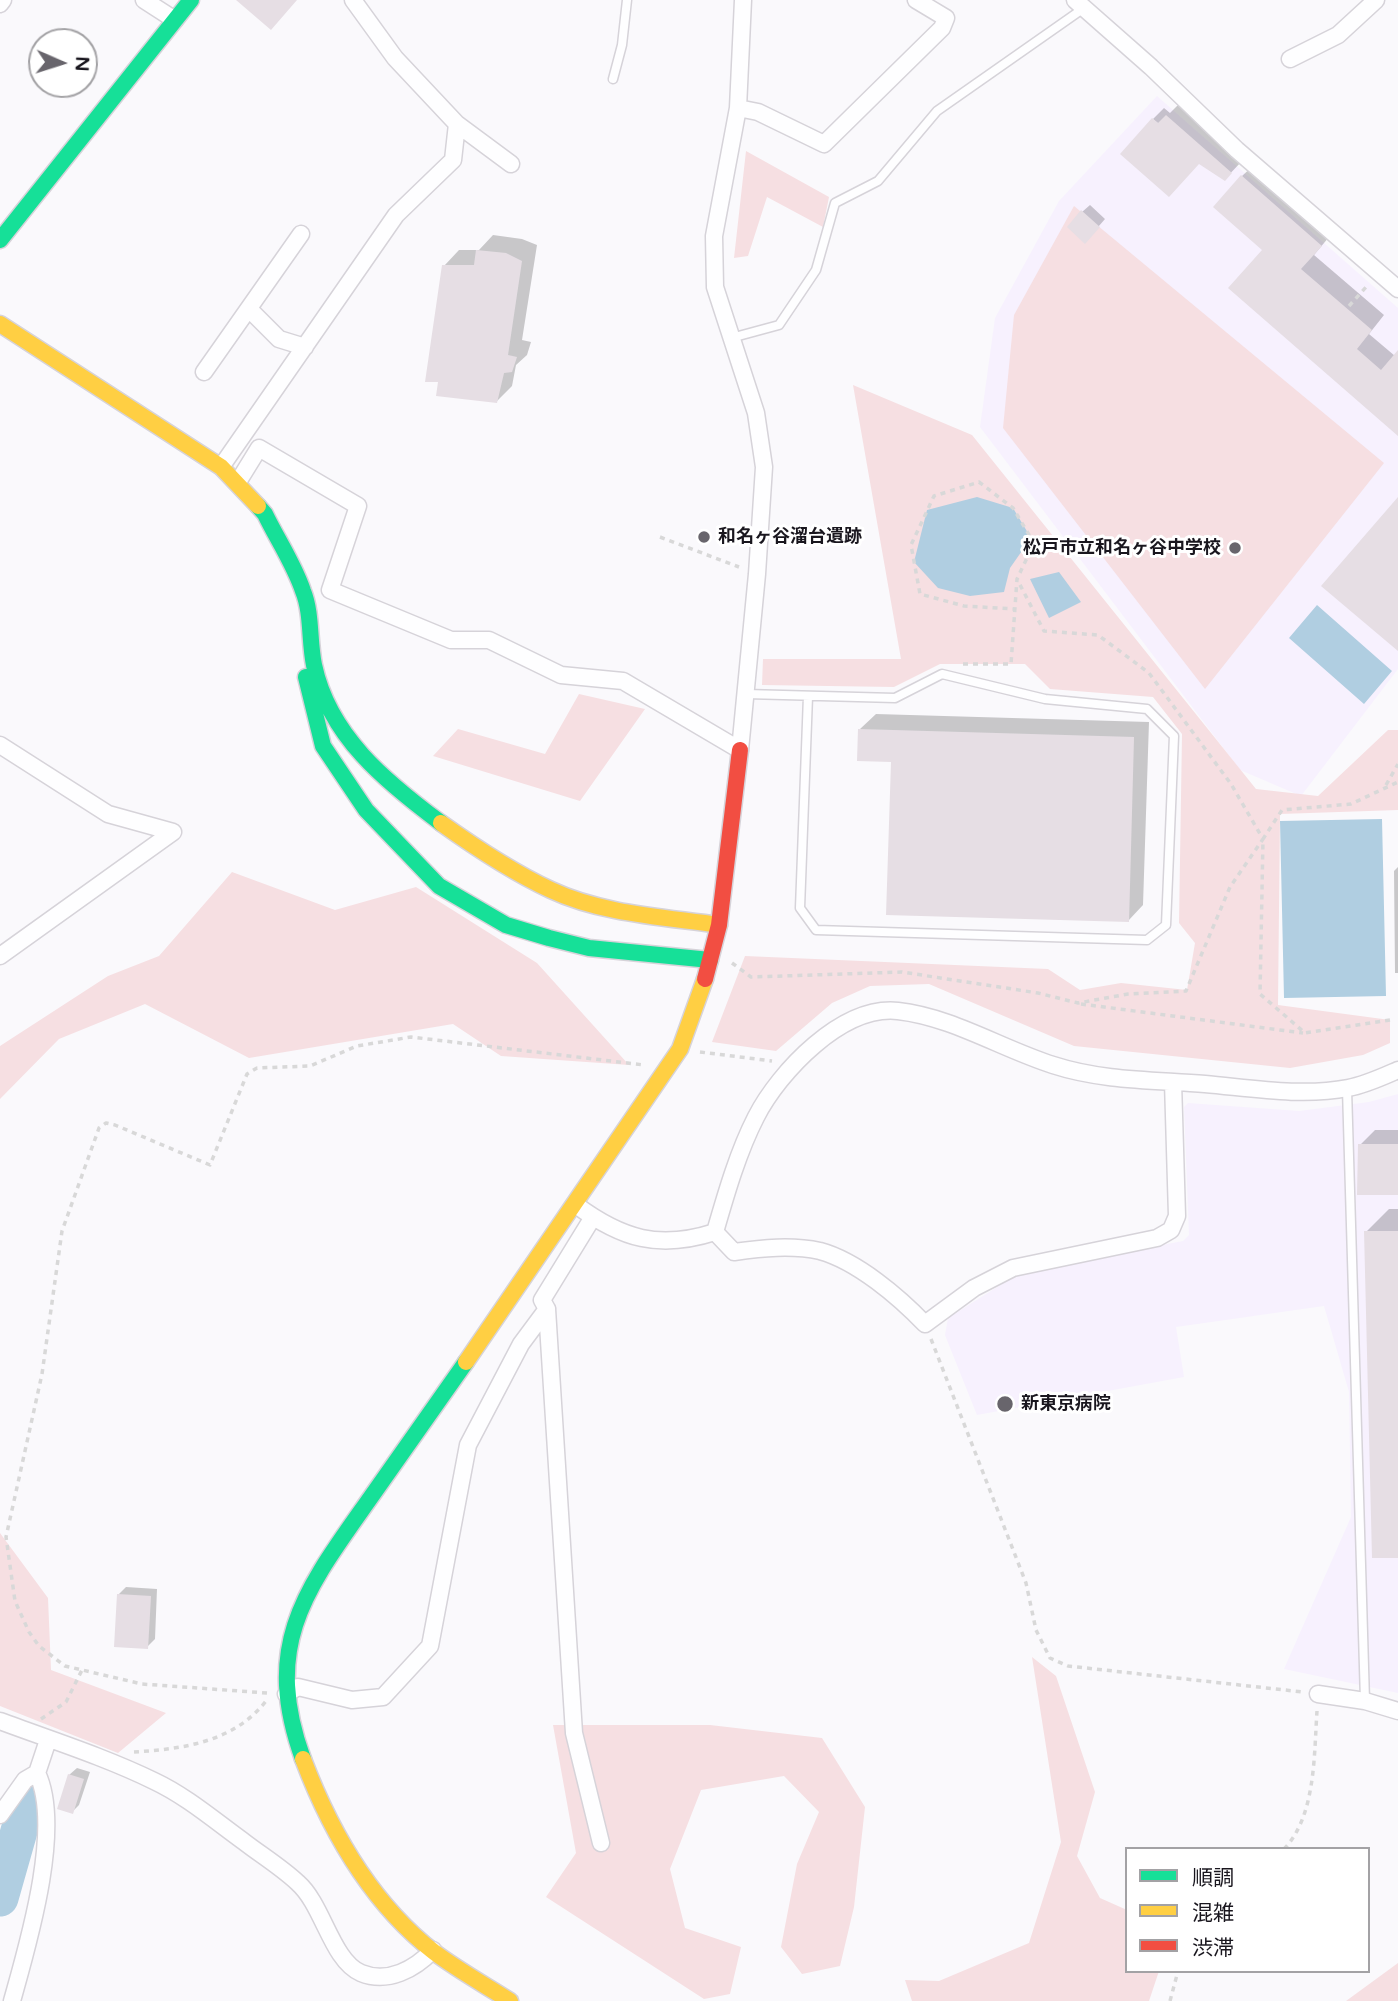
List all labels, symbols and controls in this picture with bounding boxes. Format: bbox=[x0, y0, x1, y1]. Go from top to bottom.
north arrow bbox=[28, 28, 98, 98]
text: N bbox=[71, 56, 93, 72]
place label: 和名ヶ谷溜台遺跡 bbox=[718, 526, 862, 548]
marker: 和名ヶ谷溜台遺跡 bbox=[696, 529, 712, 545]
place label: 松戸市立和名ヶ谷中学校 bbox=[1023, 537, 1221, 559]
marker: 松戸市立和名ヶ谷中学校 bbox=[1227, 540, 1243, 556]
place label: 新東京病院 bbox=[1021, 1393, 1111, 1415]
marker: 新東京病院 bbox=[995, 1394, 1015, 1414]
legend bbox=[1125, 1847, 1370, 1973]
text: 順調 bbox=[1192, 1866, 1234, 1891]
text: 混雑 bbox=[1192, 1901, 1234, 1926]
text: 渋滞 bbox=[1192, 1936, 1234, 1961]

